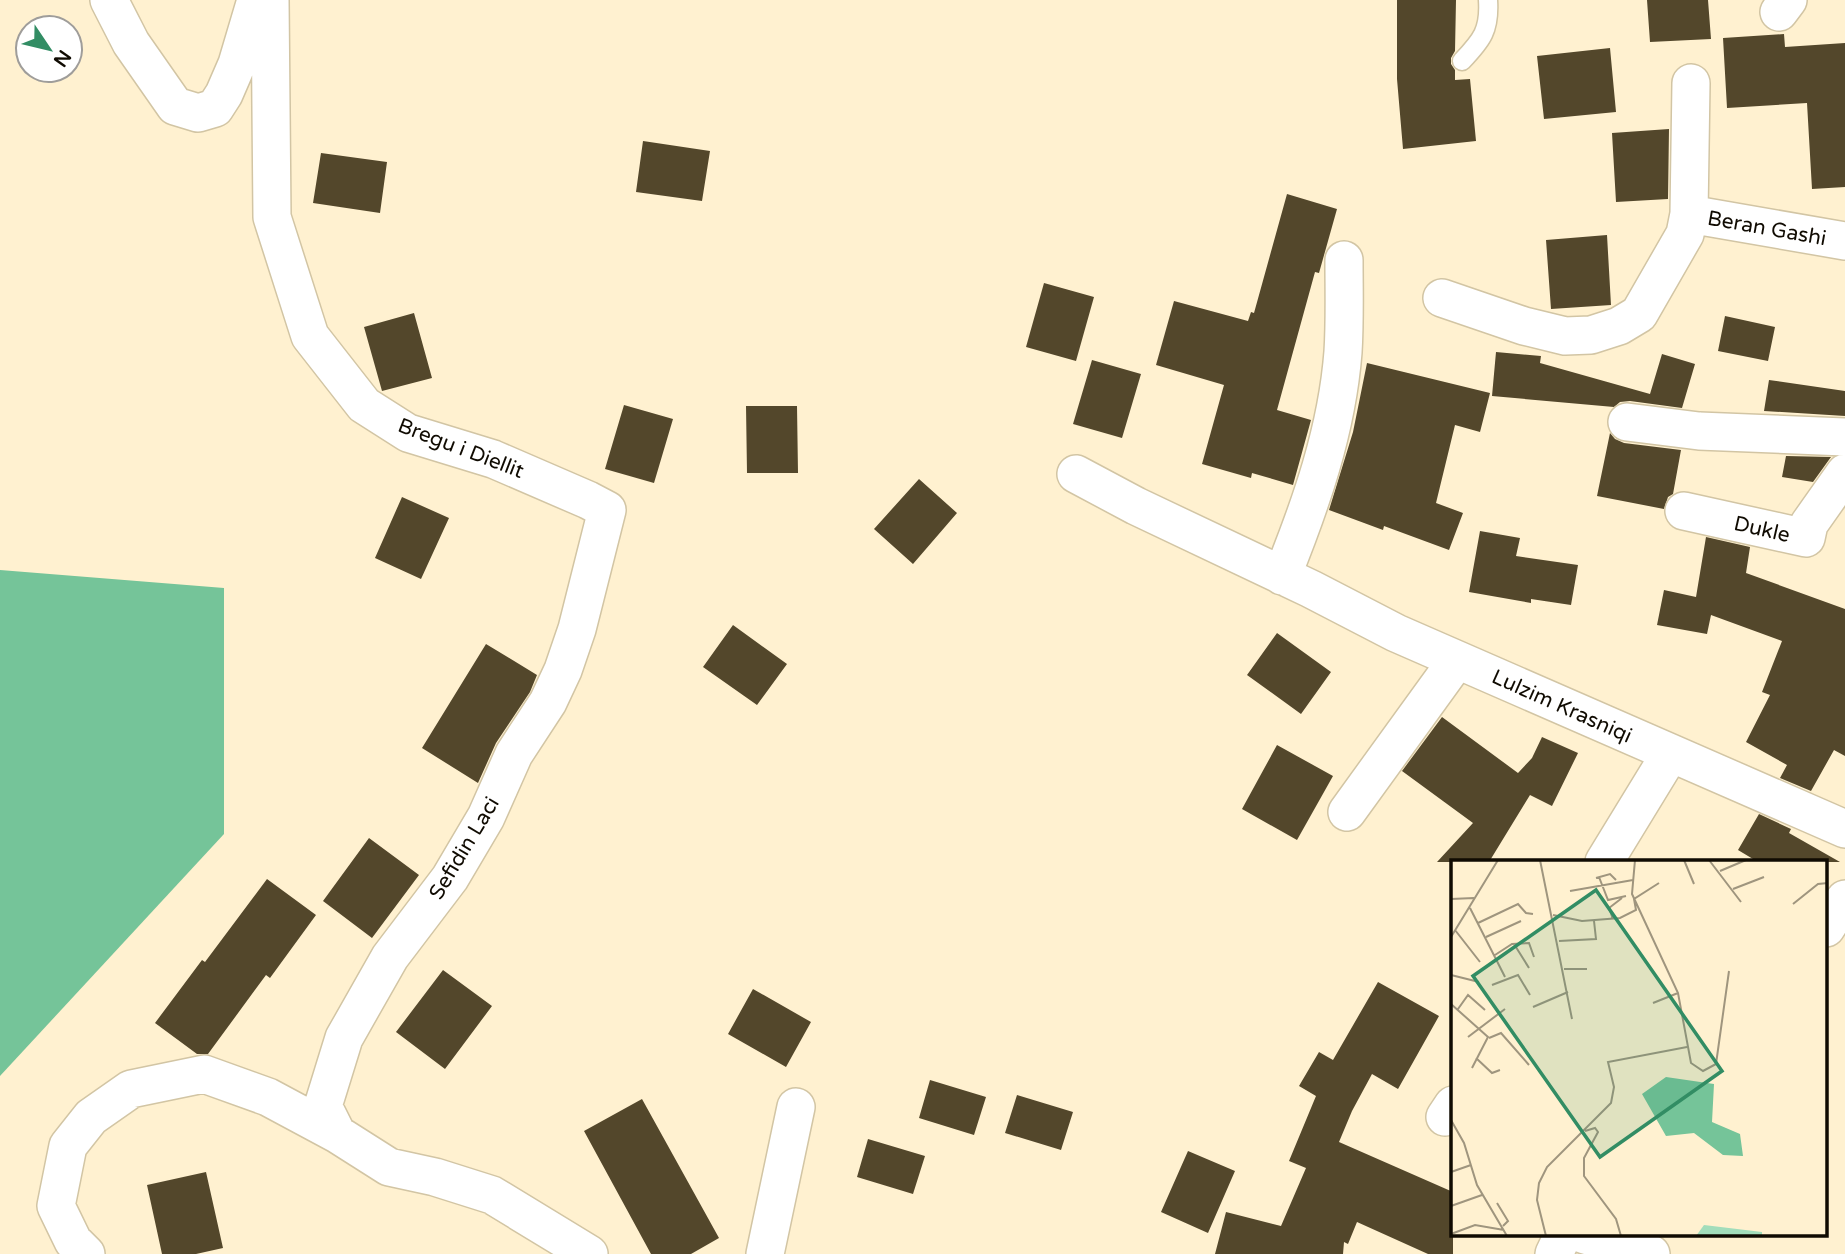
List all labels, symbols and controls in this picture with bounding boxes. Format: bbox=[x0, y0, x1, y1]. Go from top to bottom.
north arrow bbox=[14, 14, 84, 84]
text: N bbox=[49, 46, 75, 71]
street label: Beran Gashi bbox=[1706, 206, 1828, 251]
street label: Bregu i Diellit bbox=[394, 413, 527, 484]
street label: Dukle bbox=[1731, 511, 1793, 548]
street label: Lulzim Krasniqi bbox=[1488, 664, 1636, 749]
street label: Sefidin Laci bbox=[424, 792, 505, 904]
inset map bbox=[1451, 860, 1828, 1236]

